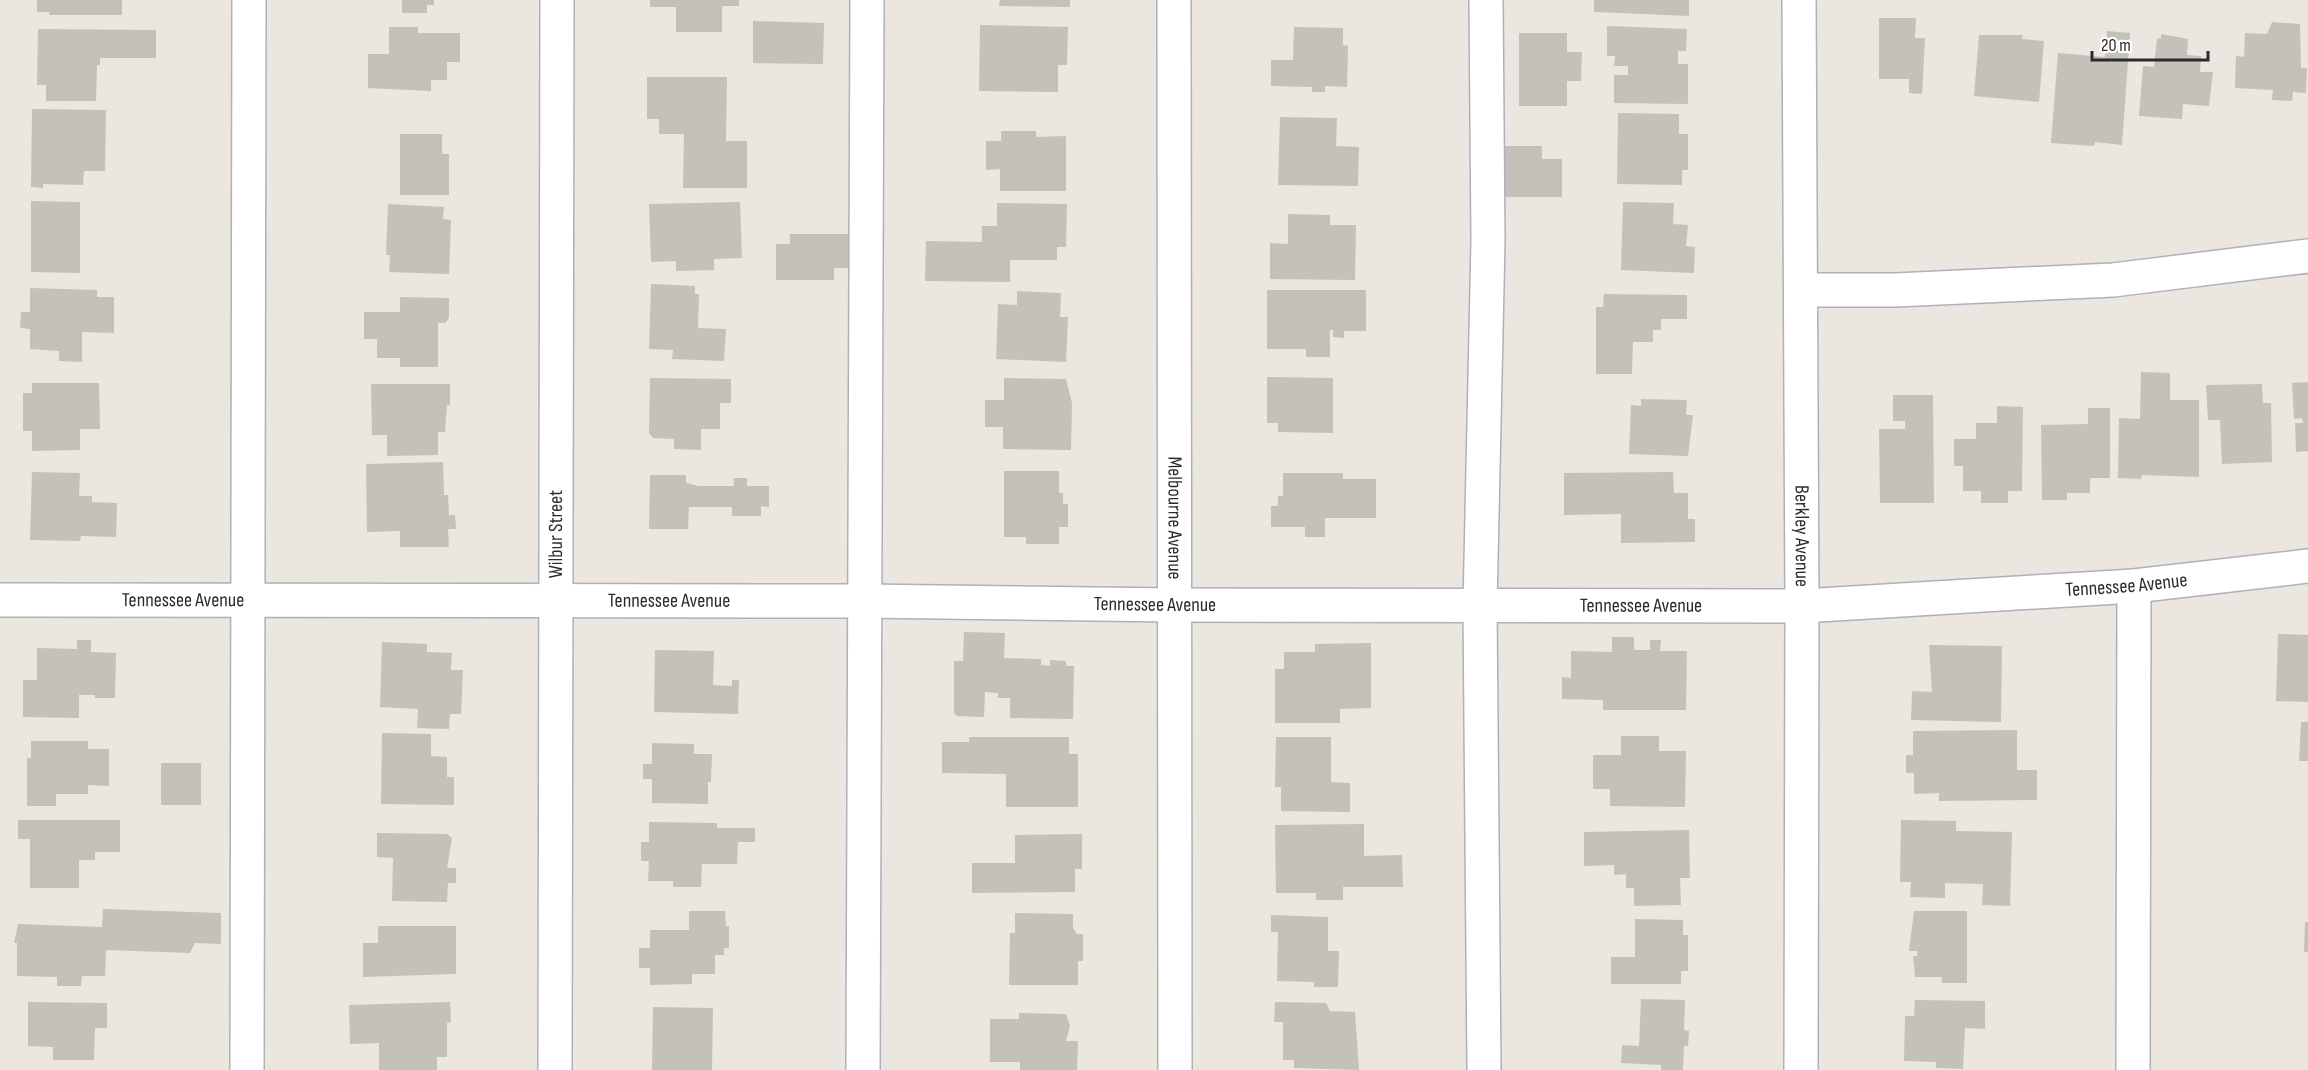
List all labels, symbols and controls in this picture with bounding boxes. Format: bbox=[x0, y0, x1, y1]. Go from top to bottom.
scale bar bbox=[2092, 24, 2208, 62]
text: 20 m bbox=[2101, 35, 2131, 56]
street label: Melbourne Avenue bbox=[1162, 456, 1187, 580]
street label: Berkley Avenue bbox=[1789, 485, 1814, 587]
street label: Wilbur Street bbox=[544, 490, 568, 578]
street label: Tennessee Avenue bbox=[2065, 568, 2189, 602]
street label: Tennessee Avenue bbox=[122, 588, 244, 612]
street label: Tennessee Avenue bbox=[608, 589, 730, 613]
street label: Tennessee Avenue bbox=[1094, 592, 1216, 617]
street label: Tennessee Avenue bbox=[1580, 594, 1702, 618]

